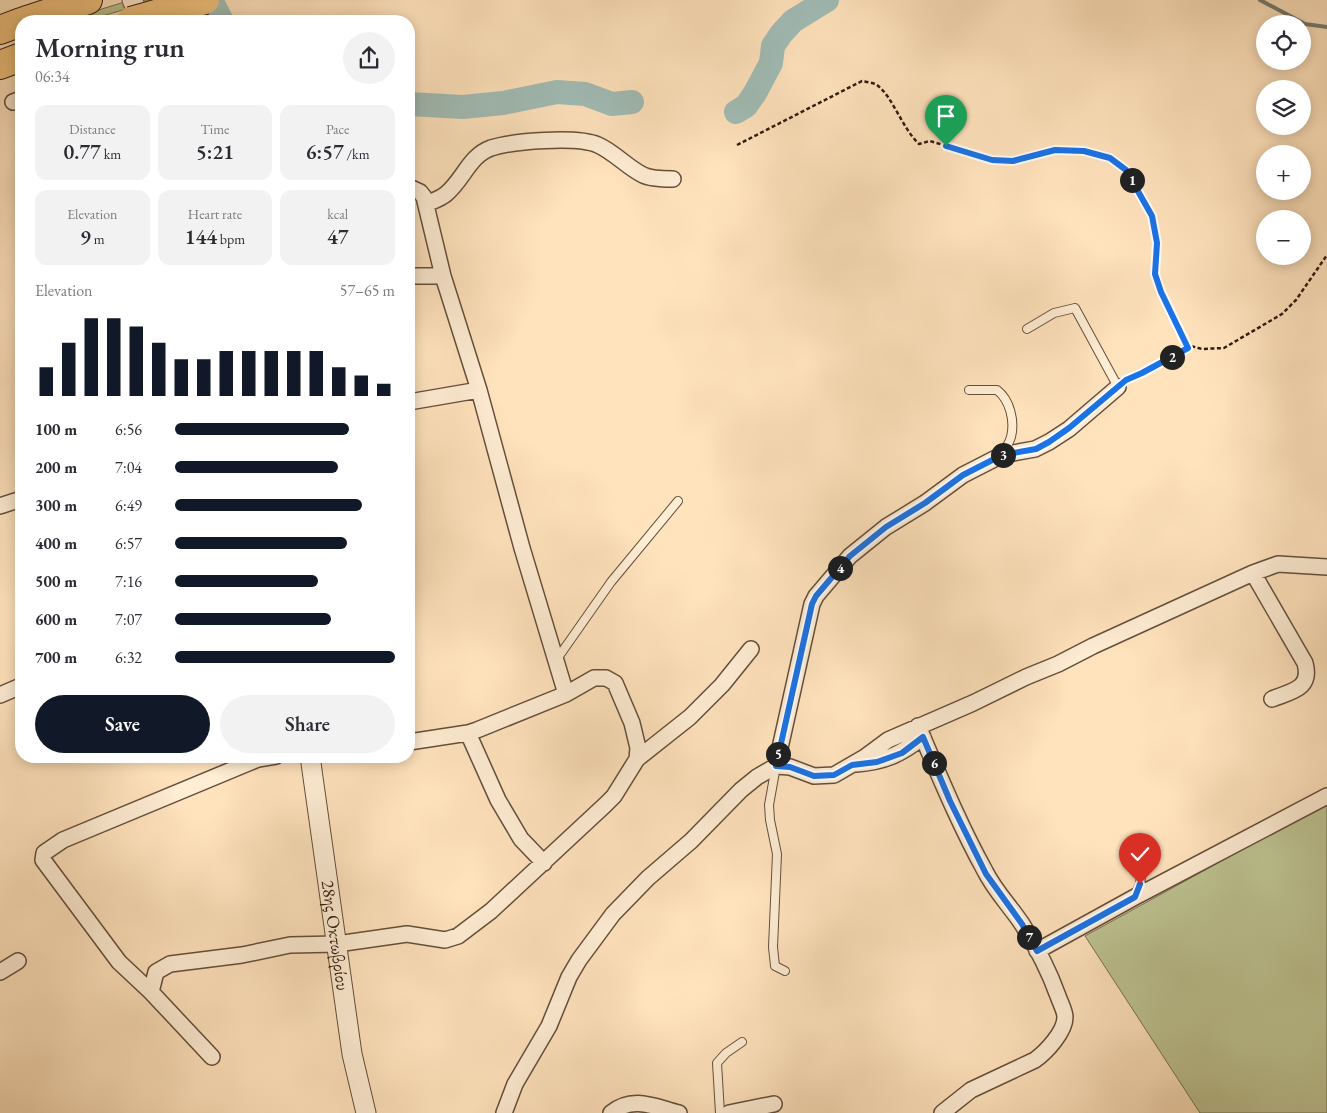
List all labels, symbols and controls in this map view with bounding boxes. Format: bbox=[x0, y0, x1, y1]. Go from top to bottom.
map controls bbox=[1256, 15, 1311, 265]
button: locate bbox=[1256, 15, 1311, 70]
text: Morning run bbox=[35, 29, 185, 65]
button: share bbox=[343, 32, 395, 84]
text: 06:34 bbox=[35, 66, 70, 87]
button: layers bbox=[1256, 80, 1311, 135]
pin bbox=[925, 95, 967, 146]
icon: arrive bbox=[932, 102, 960, 130]
text: Distance bbox=[69, 120, 116, 138]
text: Time bbox=[200, 120, 230, 138]
text: Pace bbox=[326, 120, 349, 138]
text: 0.77 bbox=[63, 138, 101, 165]
text: 5:21 bbox=[196, 138, 234, 165]
text: 6:57 bbox=[306, 138, 344, 165]
text: km bbox=[101, 145, 121, 163]
text: /km bbox=[344, 145, 370, 163]
button: + bbox=[1256, 145, 1311, 200]
pin: 1 bbox=[1120, 168, 1144, 192]
text: 1 bbox=[1129, 171, 1136, 189]
text: Elevation bbox=[67, 205, 118, 223]
text: Heart rate bbox=[188, 205, 242, 223]
text: kcal bbox=[327, 205, 348, 223]
button: − bbox=[1256, 210, 1311, 265]
text: 9 bbox=[80, 223, 91, 250]
text: 144 bbox=[185, 223, 217, 250]
text: 47 bbox=[327, 223, 348, 250]
text: m bbox=[91, 230, 105, 248]
text: bpm bbox=[217, 230, 245, 248]
text: Elevation bbox=[35, 280, 93, 301]
text: 57–65 m bbox=[340, 280, 395, 301]
pin: 2 bbox=[1160, 344, 1184, 370]
text: 2 bbox=[1169, 348, 1176, 366]
text: 100 m bbox=[35, 419, 77, 440]
text: 6:56 bbox=[115, 419, 142, 440]
pin: 3 bbox=[990, 442, 1016, 468]
text: 3 bbox=[1000, 446, 1007, 464]
text: 200 m bbox=[35, 457, 77, 478]
text: 7:04 bbox=[115, 457, 142, 478]
text: 300 m bbox=[35, 495, 77, 516]
text: 6:49 bbox=[115, 495, 142, 516]
text: 400 m bbox=[35, 533, 77, 554]
text: 6:57 bbox=[115, 533, 142, 554]
pin: 4 bbox=[828, 556, 852, 580]
text: 4 bbox=[837, 559, 844, 577]
text: 500 m bbox=[35, 571, 77, 592]
text: 7:16 bbox=[115, 571, 142, 592]
text: 600 m bbox=[35, 609, 77, 630]
text: 7:07 bbox=[115, 609, 142, 630]
text: 700 m bbox=[35, 647, 77, 668]
text: 6:32 bbox=[115, 647, 142, 668]
button: Save bbox=[35, 695, 210, 753]
button: Share bbox=[220, 695, 395, 753]
pin: 5 bbox=[766, 742, 790, 766]
text: 5 bbox=[775, 745, 782, 763]
pin: 6 bbox=[922, 750, 946, 776]
text: 6 bbox=[931, 754, 938, 772]
pin bbox=[1119, 833, 1161, 884]
icon: check bbox=[1126, 840, 1154, 868]
street label: 28ης Οκτωβρίου bbox=[317, 878, 355, 992]
pin: 7 bbox=[1016, 924, 1042, 950]
text: 7 bbox=[1026, 928, 1033, 946]

